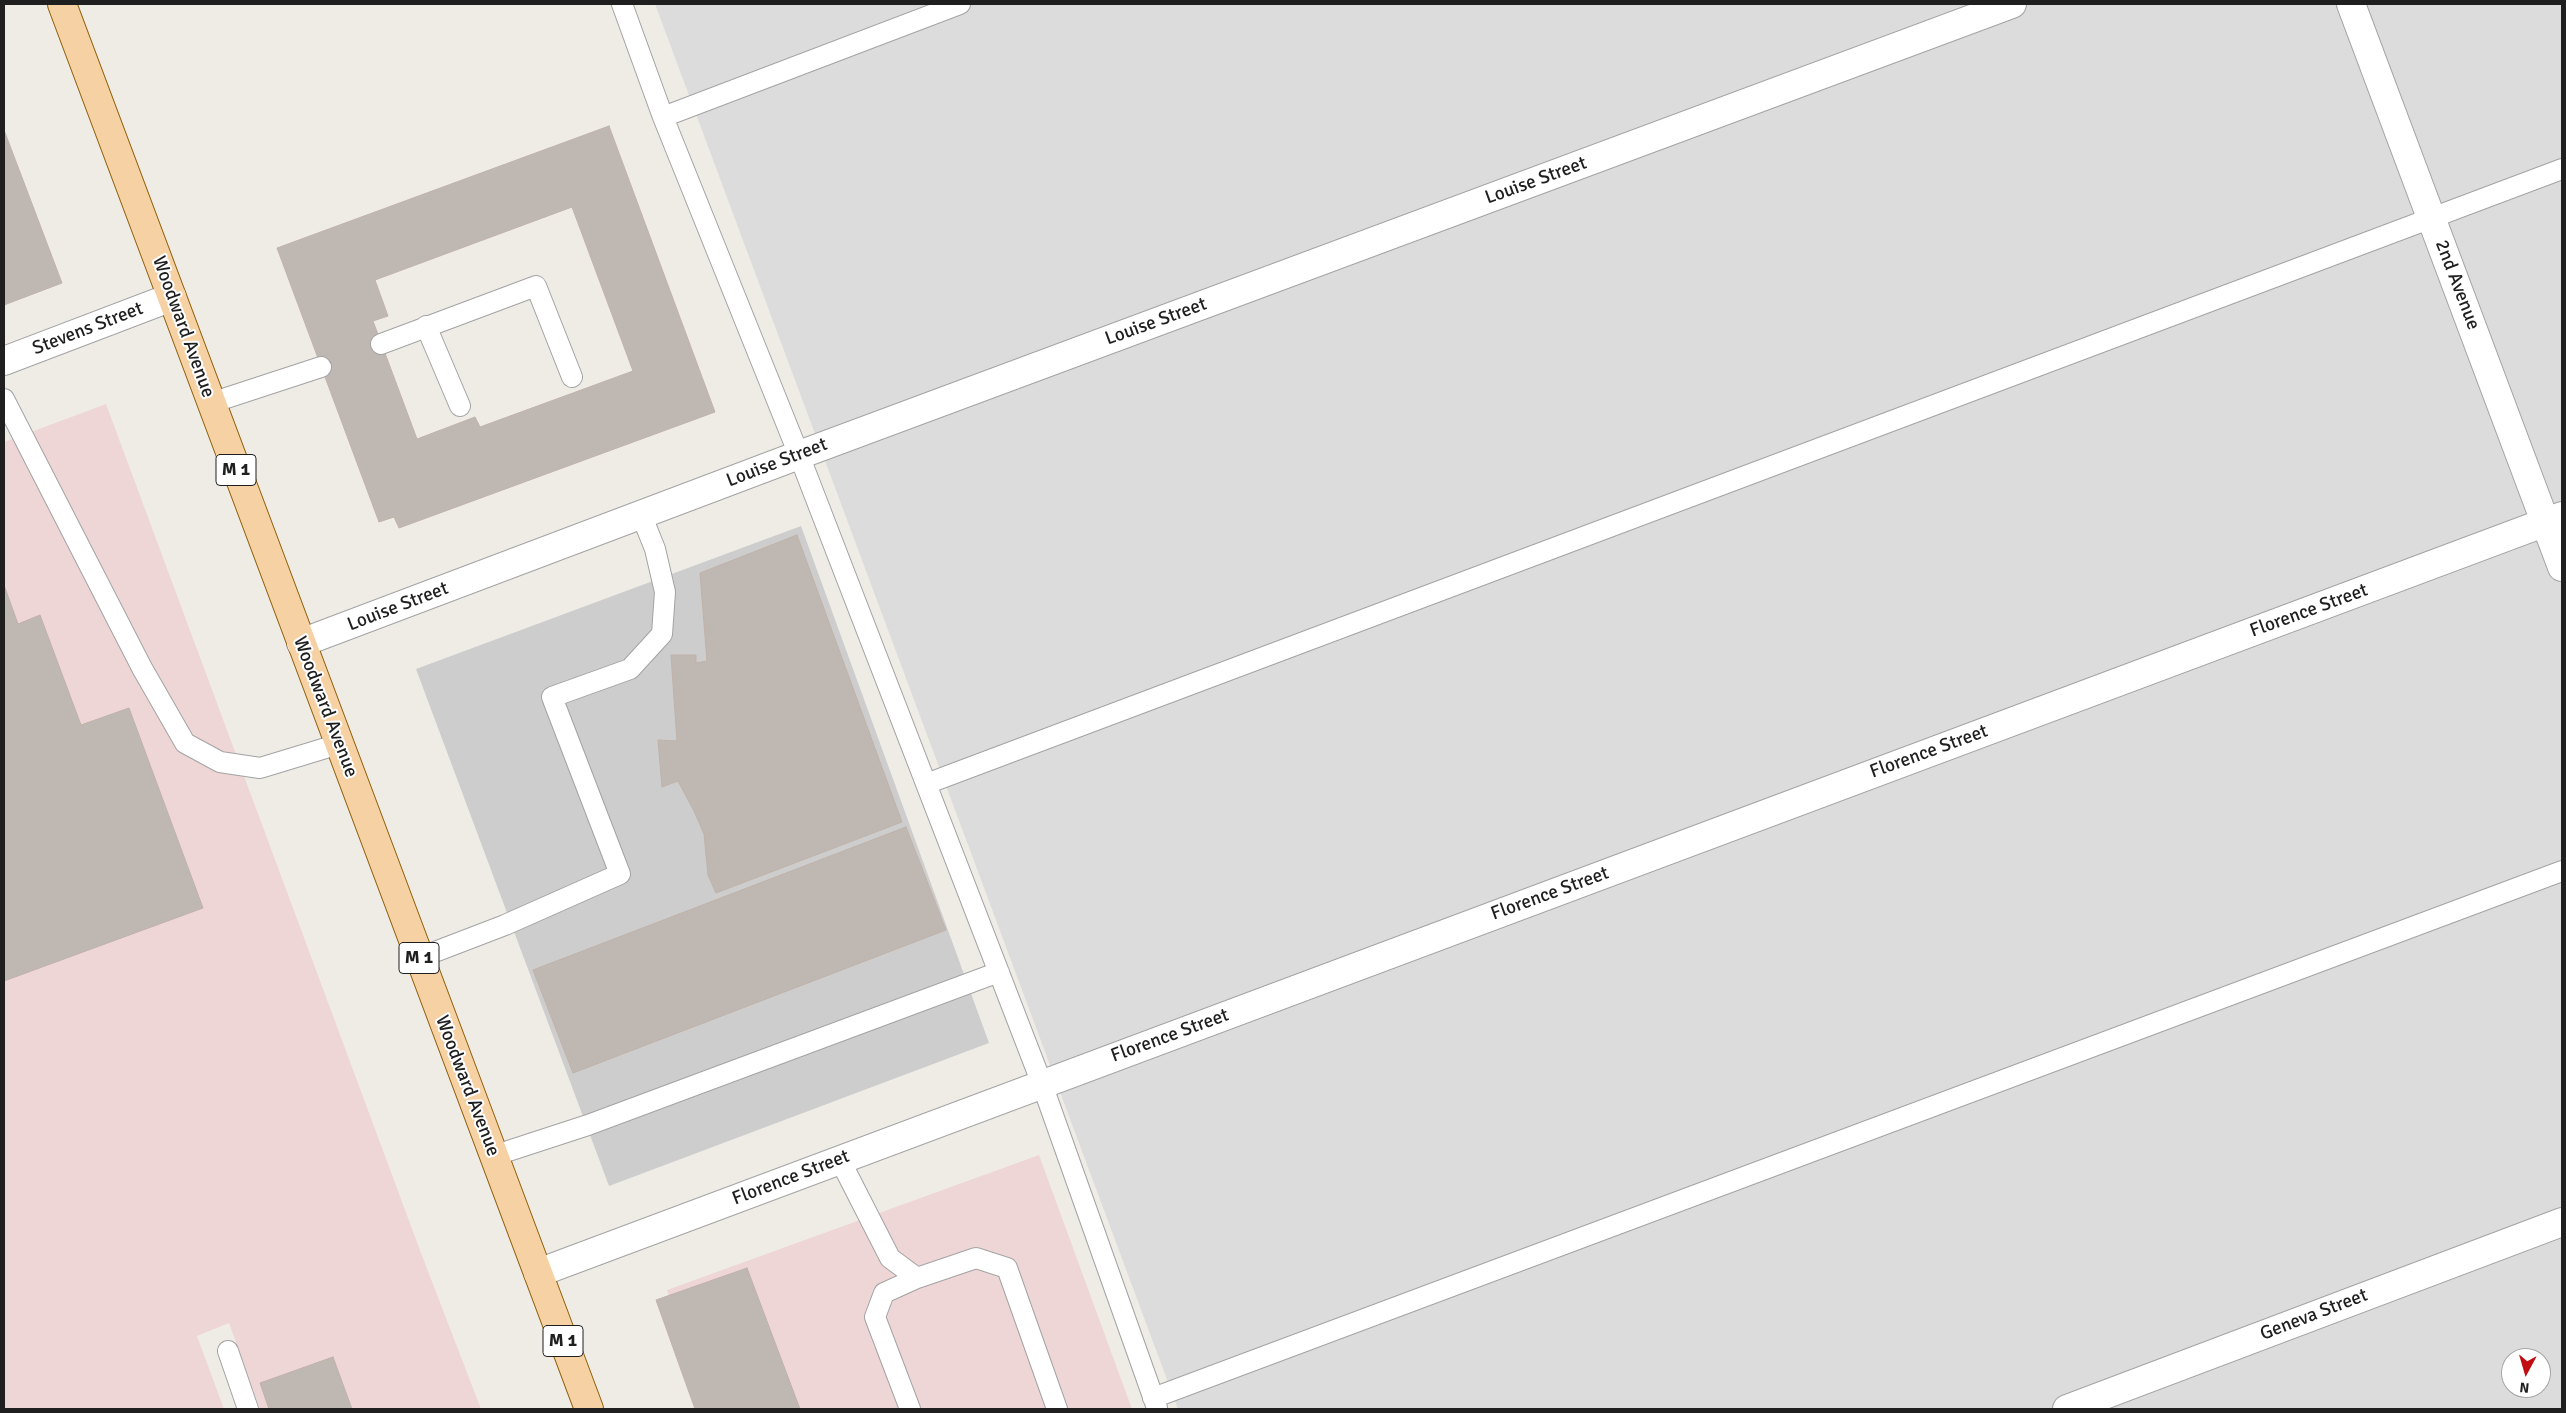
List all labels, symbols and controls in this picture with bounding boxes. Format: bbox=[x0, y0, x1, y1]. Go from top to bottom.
street label: Louise Street bbox=[1482, 152, 1590, 210]
street label: 2nd Avenue bbox=[2429, 237, 2485, 333]
street label: Woodward Avenue bbox=[147, 253, 219, 401]
street label: Louise Street bbox=[1102, 293, 1210, 351]
street label: Stevens Street bbox=[29, 297, 147, 361]
street label: Louise Street bbox=[723, 433, 831, 493]
road number: M 1 bbox=[216, 454, 256, 486]
street label: Louise Street bbox=[344, 577, 452, 637]
street label: Florence Street bbox=[2247, 579, 2371, 643]
street label: Woodward Avenue bbox=[288, 633, 362, 781]
street label: Florence Street bbox=[1867, 720, 1991, 784]
street label: Florence Street bbox=[1488, 862, 1612, 926]
road number: M 1 bbox=[399, 942, 439, 974]
street label: Florence Street bbox=[1108, 1004, 1232, 1068]
street label: Woodward Avenue bbox=[430, 1012, 504, 1160]
street label: Florence Street bbox=[729, 1145, 853, 1211]
street label: Geneva Street bbox=[2257, 1284, 2371, 1346]
road number: M 1 bbox=[543, 1325, 583, 1356]
north arrow bbox=[2501, 1348, 2551, 1398]
text: N bbox=[2519, 1378, 2530, 1396]

